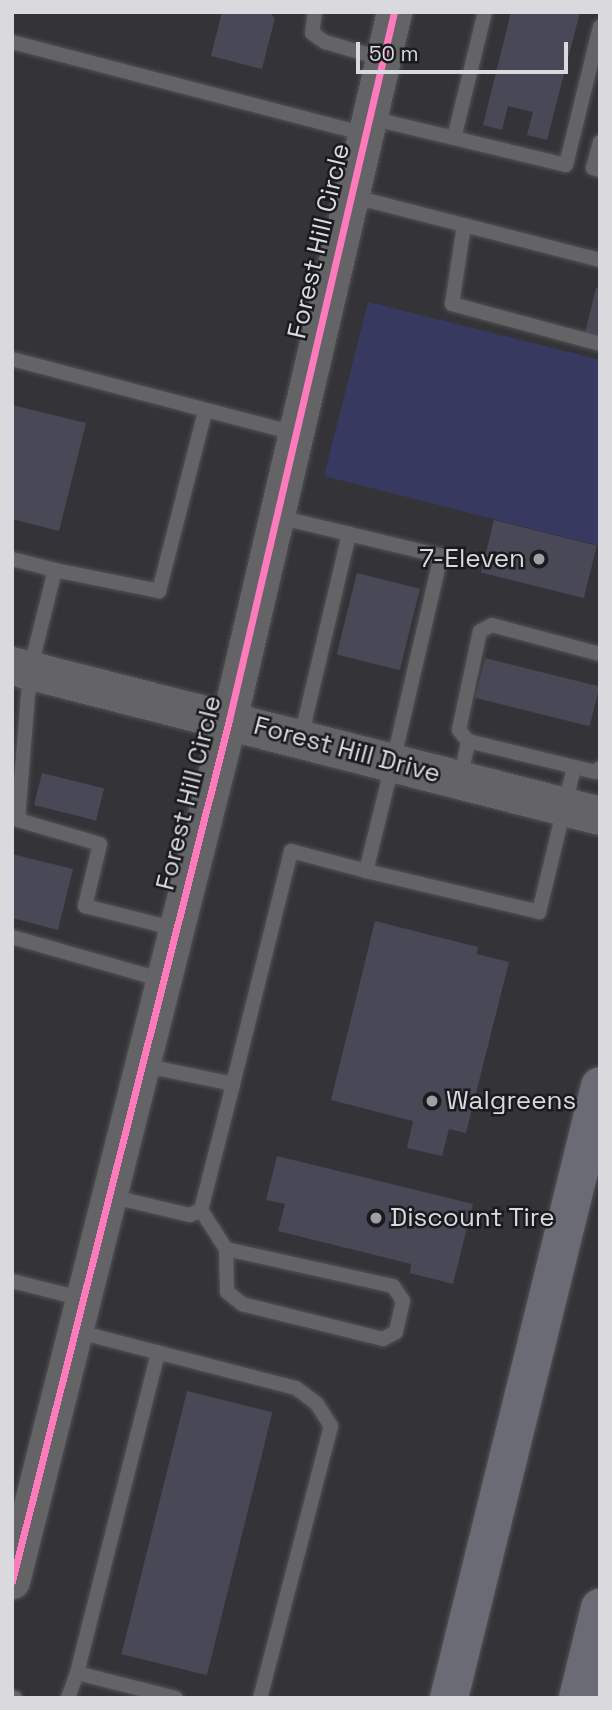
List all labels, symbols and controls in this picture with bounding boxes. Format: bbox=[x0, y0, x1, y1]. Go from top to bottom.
scale bar bbox=[360, 28, 572, 72]
text: 50 m bbox=[369, 40, 419, 67]
street label: Forest Hill Circle bbox=[281, 140, 357, 342]
place label: 7-Eleven bbox=[419, 543, 525, 575]
marker: 7-Eleven bbox=[531, 551, 547, 567]
street label: Forest Hill Circle bbox=[150, 693, 228, 893]
street label: Forest Hill Drive bbox=[250, 710, 444, 790]
place label: Walgreens bbox=[446, 1085, 576, 1117]
marker: Walgreens bbox=[424, 1093, 440, 1109]
place label: Discount Tire bbox=[390, 1202, 555, 1234]
marker: Discount Tire bbox=[368, 1210, 384, 1226]

